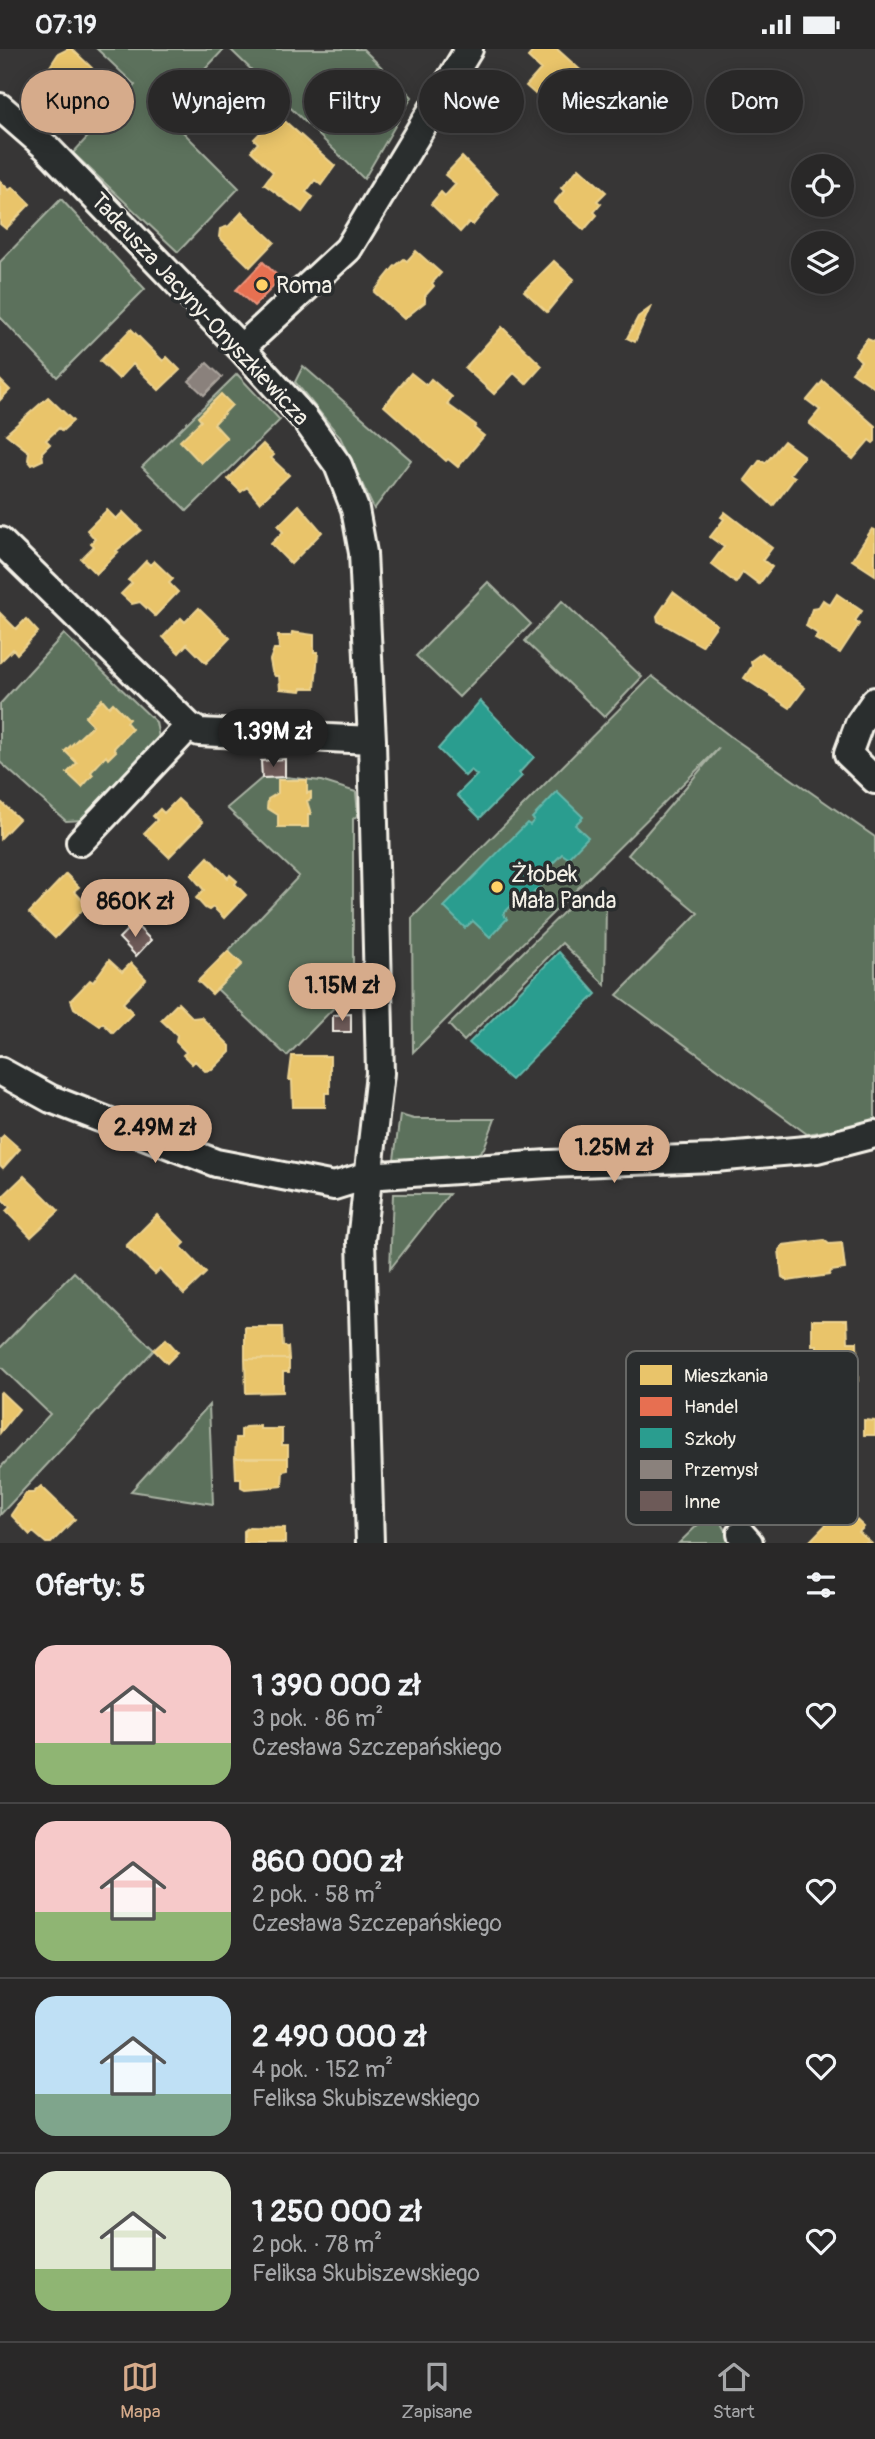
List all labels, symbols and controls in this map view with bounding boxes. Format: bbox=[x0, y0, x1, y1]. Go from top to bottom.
text: 07:19 bbox=[35, 9, 97, 41]
chip: Kupno bbox=[21, 70, 134, 133]
chip: Wynajem bbox=[148, 70, 290, 133]
chip: Filtry bbox=[304, 70, 405, 133]
chip: Nowe bbox=[419, 70, 524, 133]
chip: Mieszkanie bbox=[538, 70, 692, 133]
chip: Dom bbox=[706, 70, 803, 133]
map controls bbox=[791, 154, 854, 294]
button: locate bbox=[791, 154, 854, 217]
street label: Tadeusza Jacyny-Onyszkiewicza bbox=[84, 186, 316, 432]
button: layers bbox=[791, 231, 854, 294]
place label: Roma bbox=[276, 271, 332, 300]
marker: Roma bbox=[254, 277, 270, 293]
pin: 1.39M zł bbox=[201, 709, 345, 769]
text: 1.39M zł bbox=[234, 717, 312, 746]
place label: Żłobek Mała Panda bbox=[511, 860, 616, 915]
pin: 860K zł bbox=[70, 879, 200, 939]
marker: Żłobek Mała Panda bbox=[489, 879, 505, 895]
text: 860K zł bbox=[96, 887, 174, 916]
pin: 1.15M zł bbox=[270, 963, 414, 1023]
text: 1.15M zł bbox=[305, 971, 379, 1000]
pin: 2.49M zł bbox=[83, 1105, 227, 1165]
text: 2.49M zł bbox=[114, 1113, 196, 1142]
pin: 1.25M zł bbox=[542, 1125, 686, 1185]
text: 1.25M zł bbox=[575, 1133, 653, 1162]
legend bbox=[626, 1351, 858, 1525]
text: Mieszkania bbox=[684, 1364, 768, 1388]
text: Handel bbox=[684, 1395, 738, 1419]
text: Szkoły bbox=[684, 1427, 736, 1451]
text: Przemysł bbox=[684, 1458, 758, 1482]
text: Inne bbox=[684, 1490, 721, 1514]
icon: filters bbox=[802, 1566, 840, 1604]
text: Oferty: 5 bbox=[35, 1567, 146, 1604]
text: 1 390 000 zł bbox=[252, 1667, 420, 1704]
icon: home bbox=[91, 1673, 175, 1757]
icon: heart bbox=[802, 1696, 840, 1734]
text: 3 pok. · 86 m² bbox=[252, 1704, 383, 1733]
text: Czesława Szczepańskiego bbox=[252, 1733, 502, 1762]
text: 860 000 zł bbox=[252, 1843, 403, 1880]
icon: home bbox=[91, 1849, 175, 1933]
icon: heart bbox=[802, 1872, 840, 1910]
text: 2 pok. · 58 m² bbox=[252, 1880, 382, 1909]
text: Czesława Szczepańskiego bbox=[252, 1909, 502, 1938]
text: 2 490 000 zł bbox=[252, 2018, 426, 2055]
icon: home bbox=[91, 2024, 175, 2108]
icon: heart bbox=[802, 2047, 840, 2085]
text: 4 pok. · 152 m² bbox=[252, 2055, 393, 2084]
text: Feliksa Skubiszewskiego bbox=[252, 2084, 480, 2113]
text: 1 250 000 zł bbox=[252, 2193, 421, 2230]
icon: home bbox=[91, 2199, 175, 2283]
icon: heart bbox=[802, 2222, 840, 2260]
text: 2 pok. · 78 m² bbox=[252, 2230, 382, 2259]
text: Feliksa Skubiszewskiego bbox=[252, 2259, 480, 2288]
tab: Mapa bbox=[120, 2358, 161, 2424]
tab: Zapisane bbox=[401, 2358, 472, 2424]
tab: Start bbox=[713, 2358, 755, 2424]

